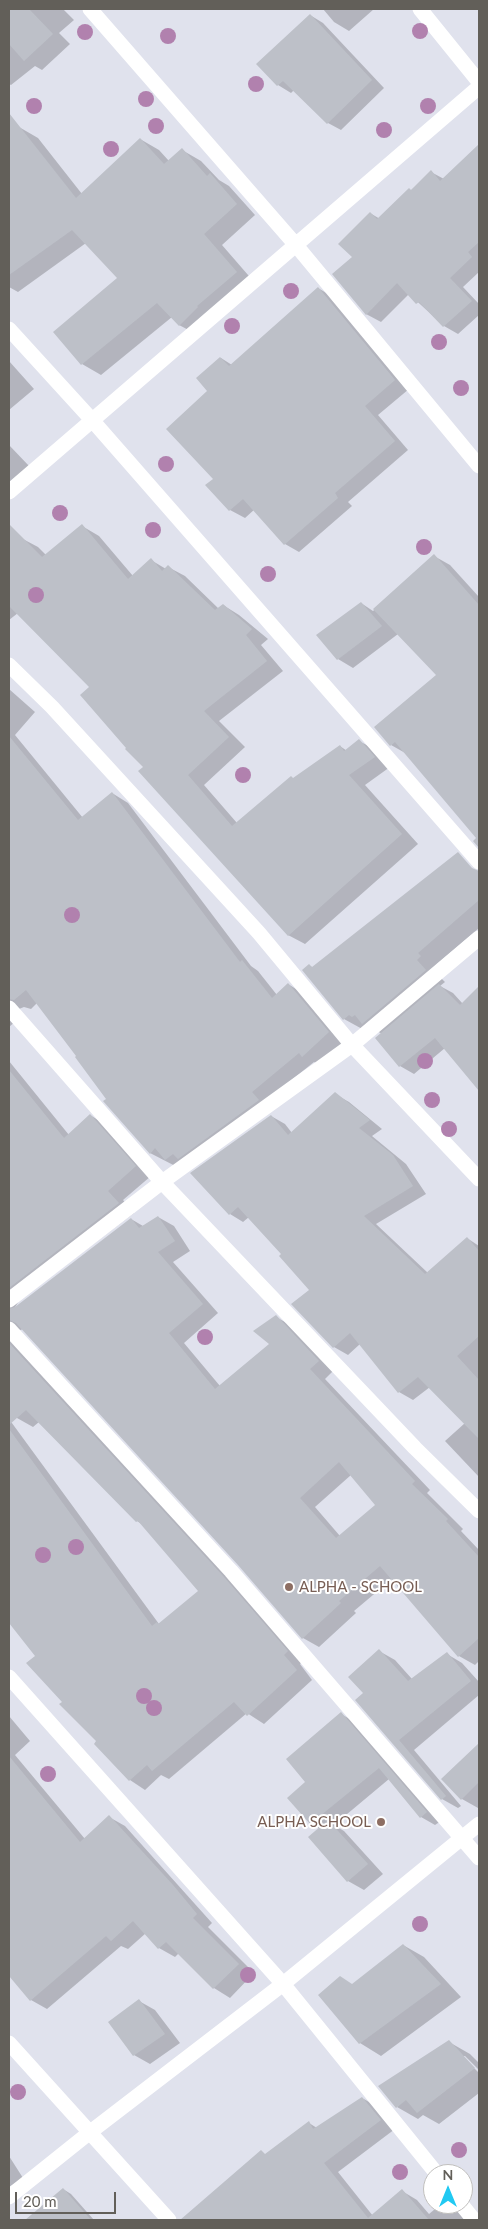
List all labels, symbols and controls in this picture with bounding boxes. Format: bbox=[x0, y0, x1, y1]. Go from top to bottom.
place label: ALPHA - SCHOOL bbox=[299, 1578, 422, 1596]
marker: ALPHA - SCHOOL bbox=[283, 1581, 295, 1593]
place label: ALPHA SCHOOL bbox=[257, 1813, 371, 1831]
marker: ALPHA SCHOOL bbox=[375, 1816, 387, 1828]
north arrow bbox=[423, 2164, 473, 2214]
text: N bbox=[443, 2166, 453, 2183]
scale bar bbox=[18, 2182, 119, 2214]
text: 20 m bbox=[23, 2192, 57, 2210]

